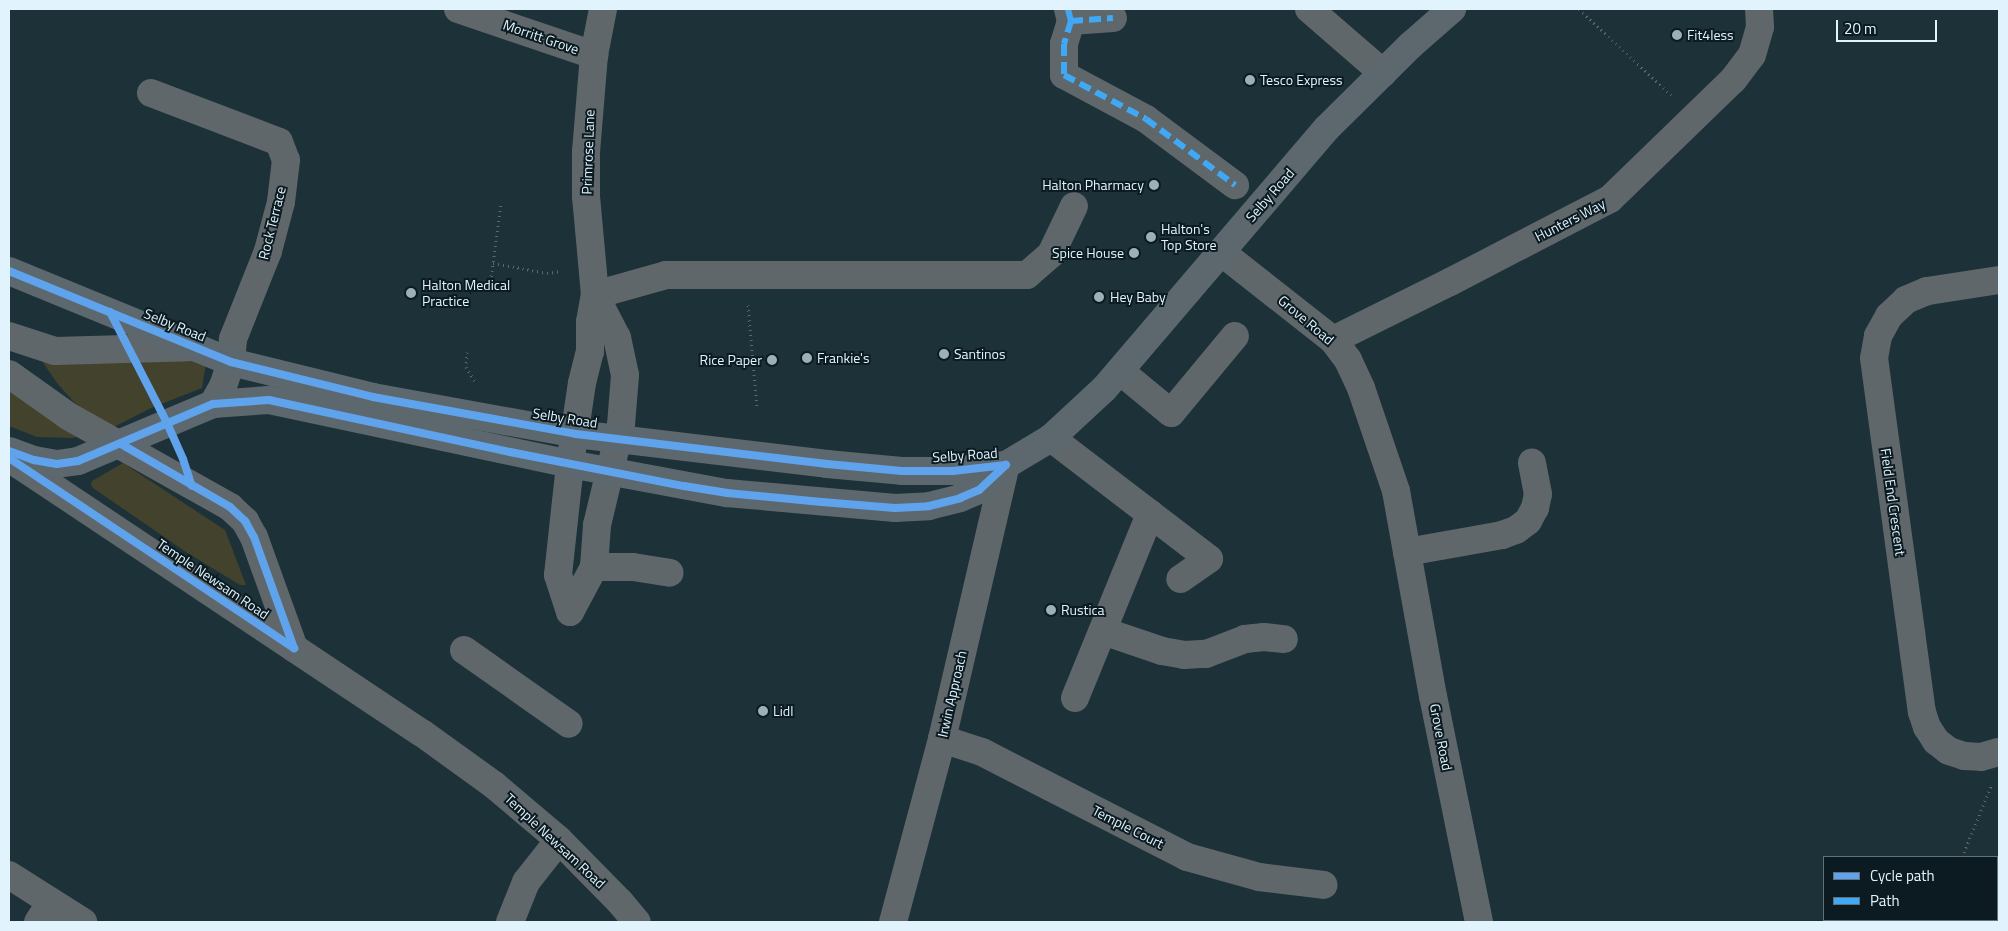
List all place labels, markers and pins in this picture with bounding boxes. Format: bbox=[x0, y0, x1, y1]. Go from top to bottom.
place label: Fit4less bbox=[1687, 27, 1734, 43]
marker: Fit4less bbox=[1671, 29, 1683, 41]
place label: Tesco Express bbox=[1260, 72, 1342, 88]
marker: Tesco Express bbox=[1244, 74, 1256, 86]
place label: Halton Pharmacy bbox=[1042, 177, 1144, 193]
marker: Halton Pharmacy bbox=[1148, 179, 1160, 191]
place label: Halton's Top Store bbox=[1161, 221, 1216, 253]
marker: Halton's Top Store bbox=[1145, 231, 1157, 243]
place label: Spice House bbox=[1052, 245, 1124, 261]
marker: Spice House bbox=[1128, 247, 1140, 259]
place label: Halton Medical Practice bbox=[422, 277, 510, 310]
marker: Halton Medical Practice bbox=[404, 286, 418, 300]
place label: Hey Baby bbox=[1110, 289, 1166, 305]
marker: Hey Baby bbox=[1092, 290, 1106, 304]
place label: Santinos bbox=[954, 346, 1005, 362]
marker: Santinos bbox=[938, 348, 950, 360]
place label: Frankie's bbox=[817, 350, 869, 366]
place label: Rice Paper bbox=[700, 352, 762, 368]
marker: Frankie's bbox=[801, 352, 813, 364]
marker: Rice Paper bbox=[766, 354, 778, 366]
place label: Rustica bbox=[1061, 602, 1105, 618]
marker: Rustica bbox=[1045, 604, 1057, 616]
place label: Lidl bbox=[773, 703, 793, 719]
marker: Lidl bbox=[757, 705, 769, 717]

